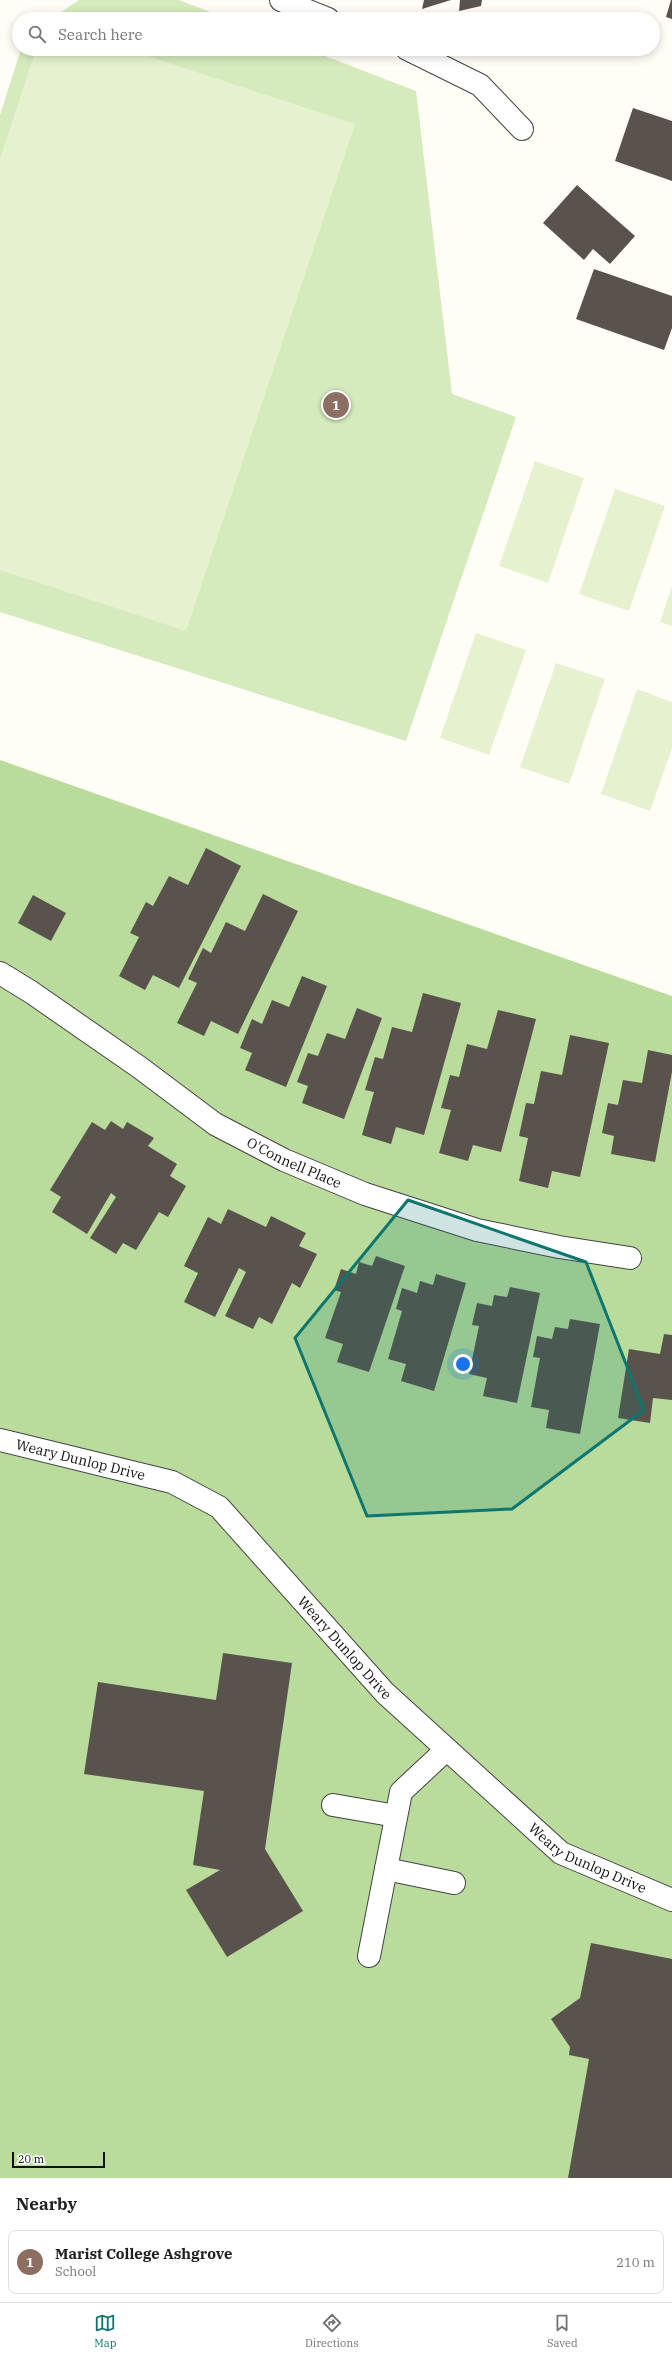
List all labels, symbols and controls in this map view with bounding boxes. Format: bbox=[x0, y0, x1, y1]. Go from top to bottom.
search box bbox=[12, 12, 660, 56]
icon: search bbox=[26, 23, 48, 45]
text: Search here bbox=[58, 25, 143, 44]
pin: 1 bbox=[323, 390, 349, 420]
street label: O'Connell Place bbox=[244, 1133, 344, 1192]
your location bbox=[453, 1354, 473, 1374]
street label: Weary Dunlop Drive bbox=[14, 1435, 147, 1484]
street label: Weary Dunlop Drive bbox=[294, 1592, 395, 1703]
street label: Weary Dunlop Drive bbox=[525, 1819, 649, 1897]
scale bar bbox=[12, 2150, 105, 2169]
text: 20 m bbox=[18, 2152, 44, 2166]
text: Nearby bbox=[16, 2193, 77, 2215]
text: Marist College Ashgrove bbox=[55, 2244, 232, 2263]
text: 1 bbox=[26, 2254, 34, 2271]
text: 210 m bbox=[616, 2254, 655, 2271]
text: School bbox=[55, 2263, 96, 2280]
tab: Map bbox=[94, 2312, 117, 2350]
tab: Directions bbox=[305, 2312, 359, 2350]
tab: Saved bbox=[547, 2312, 578, 2350]

